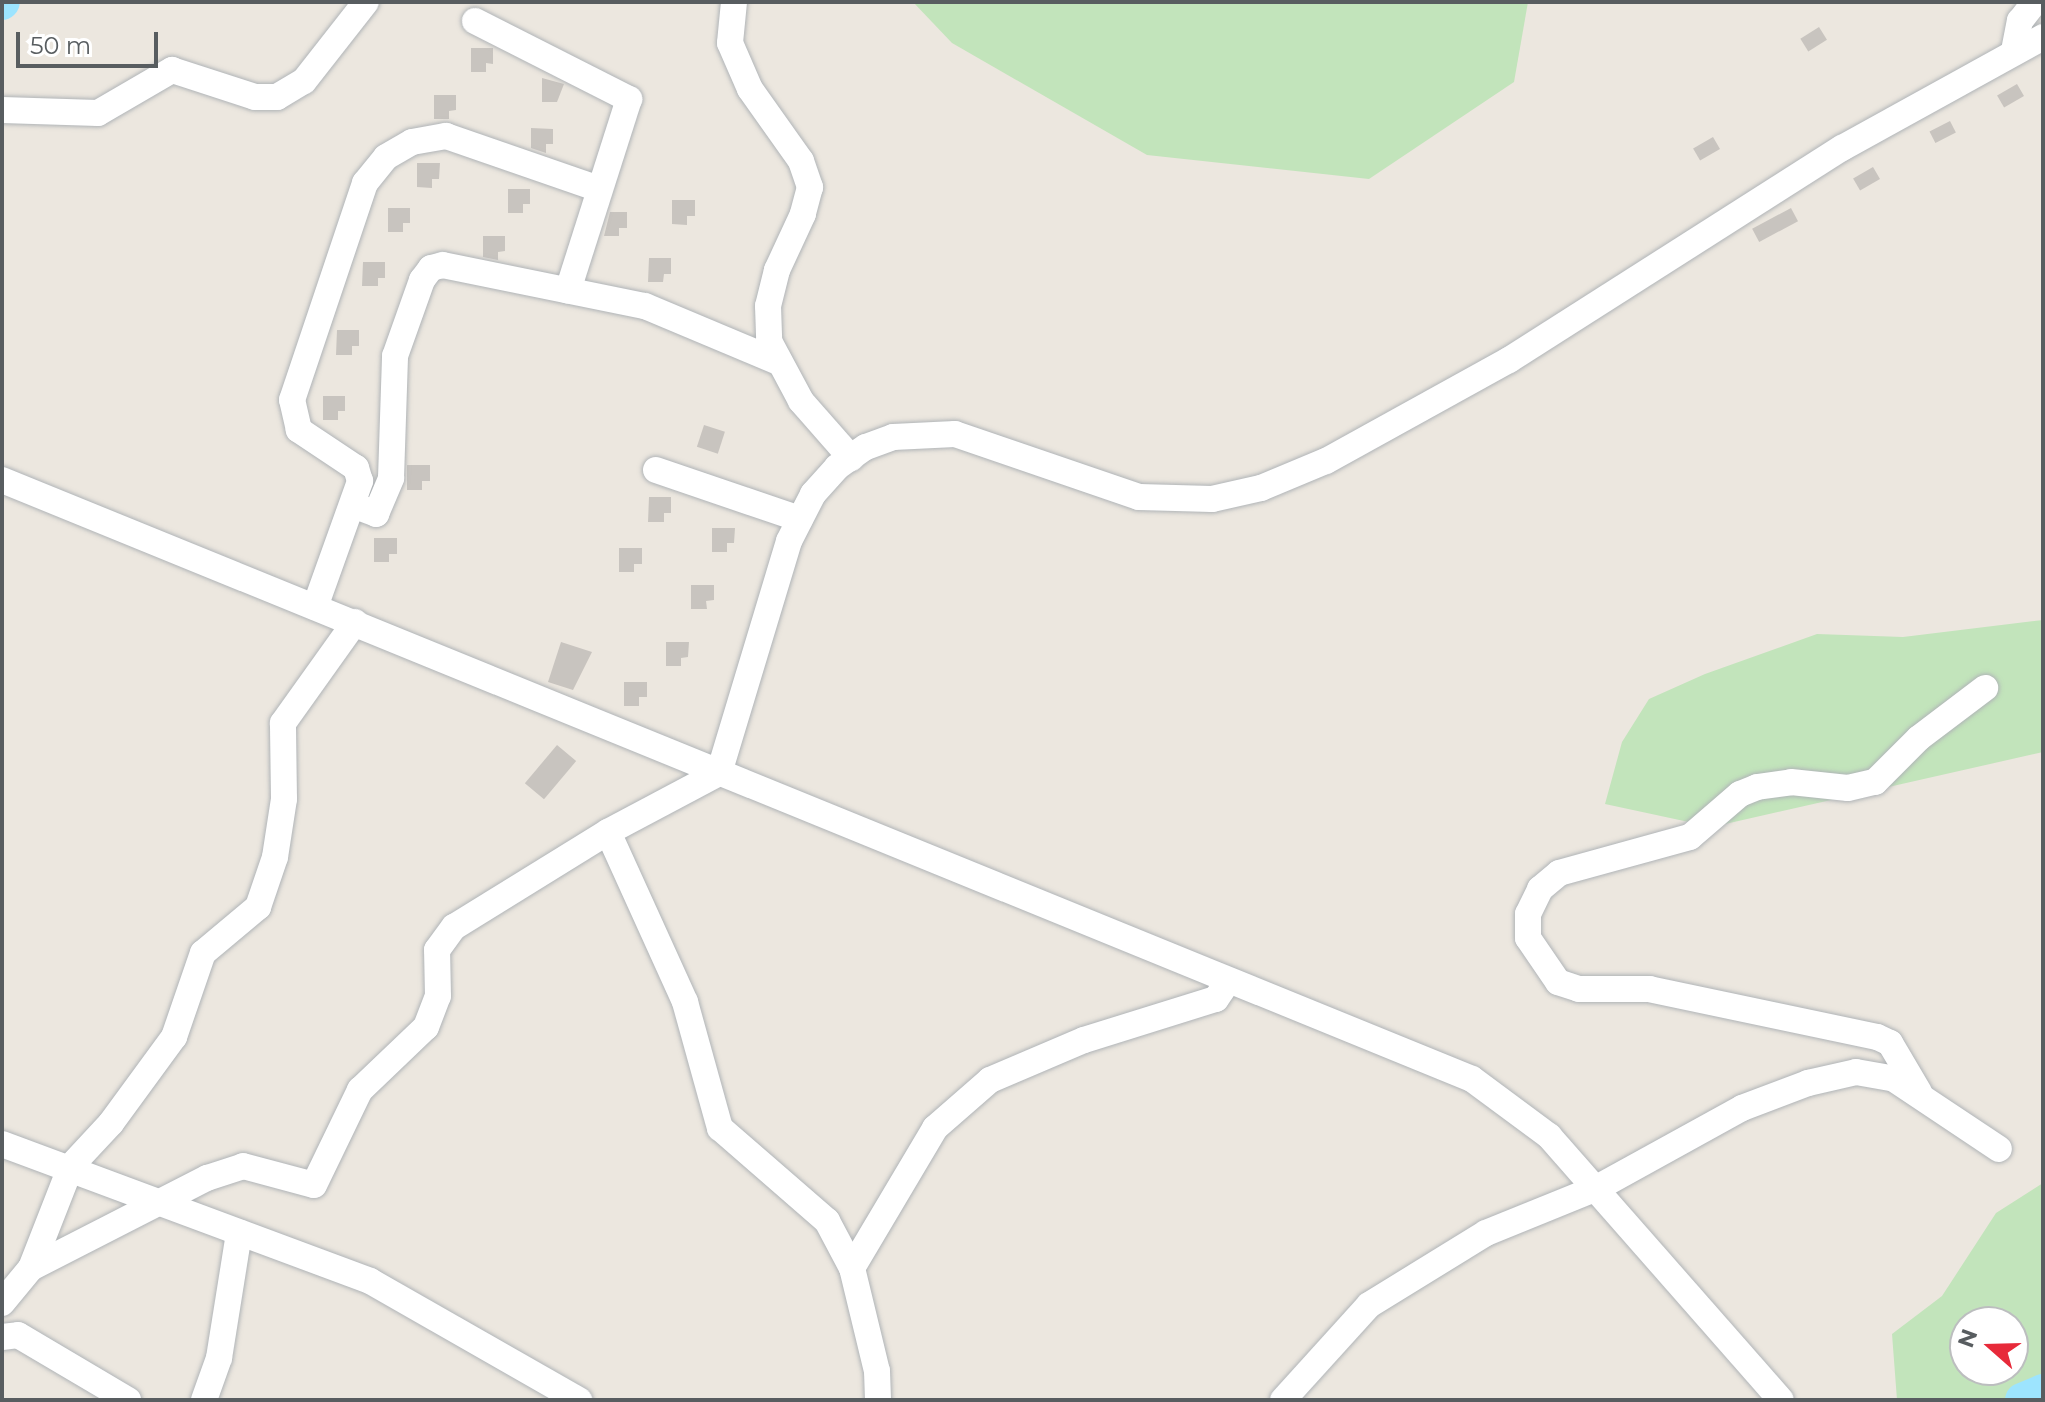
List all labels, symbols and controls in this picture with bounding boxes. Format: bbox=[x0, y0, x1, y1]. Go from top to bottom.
scale bar bbox=[20, 16, 162, 66]
text: 50 m bbox=[30, 31, 91, 60]
north arrow bbox=[1949, 1306, 2029, 1386]
text: N bbox=[1952, 1325, 1984, 1351]

